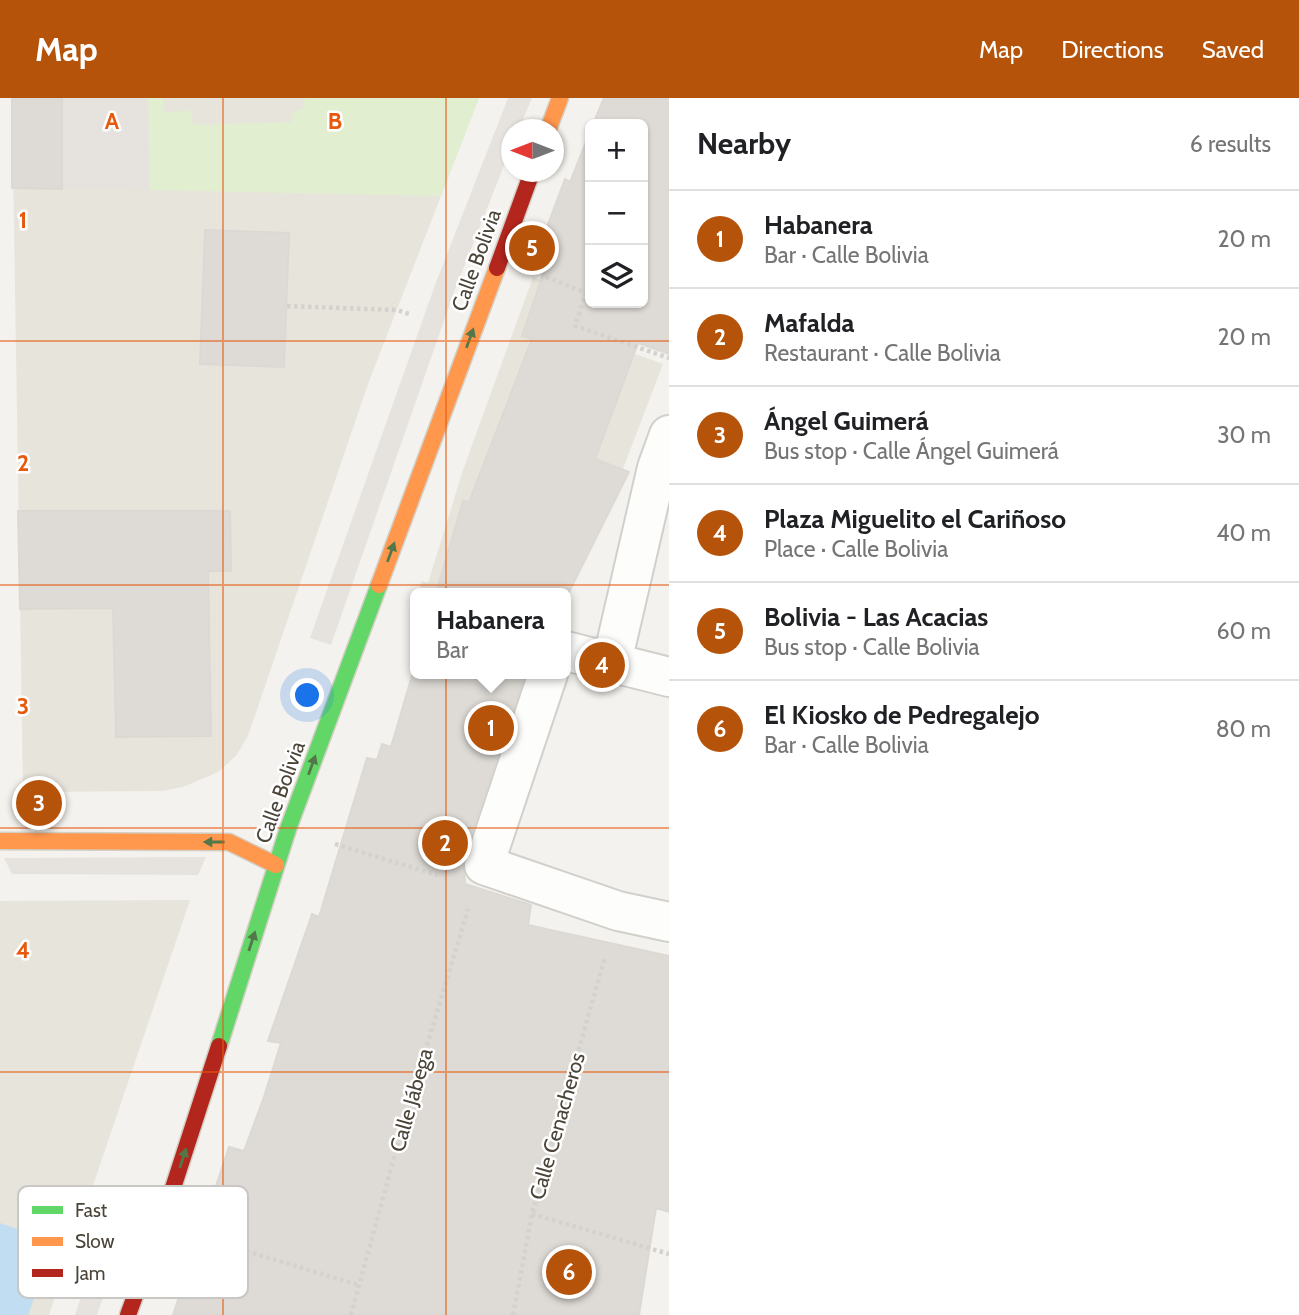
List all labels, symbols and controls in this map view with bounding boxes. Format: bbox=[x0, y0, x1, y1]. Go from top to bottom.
text: Map bbox=[35, 29, 98, 69]
text: Map bbox=[979, 35, 1023, 64]
text: Directions bbox=[1061, 35, 1164, 64]
text: Saved bbox=[1202, 35, 1264, 64]
text: A bbox=[105, 107, 120, 135]
text: B bbox=[328, 107, 342, 135]
north arrow bbox=[501, 119, 564, 182]
map controls bbox=[585, 119, 648, 308]
button: + bbox=[585, 119, 648, 182]
text: Nearby bbox=[697, 125, 791, 162]
text: 6 results bbox=[1190, 130, 1271, 158]
button: − bbox=[585, 182, 648, 245]
text: 1 bbox=[19, 206, 27, 234]
street label: Calle Bolivia bbox=[446, 206, 506, 314]
text: Habanera bbox=[764, 209, 873, 241]
pin: 5 bbox=[509, 222, 555, 274]
text: 1 bbox=[716, 225, 724, 253]
text: 20 m bbox=[1218, 225, 1271, 253]
text: Bar · Calle Bolivia bbox=[764, 241, 929, 269]
button: layers bbox=[585, 245, 648, 308]
text: Mafalda bbox=[764, 307, 854, 339]
text: 2 bbox=[714, 323, 726, 351]
text: 20 m bbox=[1218, 323, 1271, 351]
one-way arrow bbox=[465, 328, 476, 349]
text: Restaurant · Calle Bolivia bbox=[764, 339, 1001, 367]
text: Ángel Guimerá bbox=[764, 405, 929, 437]
text: 3 bbox=[714, 421, 726, 449]
text: 30 m bbox=[1217, 421, 1271, 449]
text: Bus stop · Calle Ángel Guimerá bbox=[764, 437, 1059, 465]
text: 2 bbox=[17, 449, 29, 477]
text: Plaza Miguelito el Cariñoso bbox=[764, 503, 1066, 535]
text: 4 bbox=[713, 519, 727, 547]
text: 40 m bbox=[1216, 519, 1271, 547]
text: Place · Calle Bolivia bbox=[764, 535, 948, 563]
one-way arrow bbox=[386, 541, 397, 562]
popup bbox=[410, 588, 571, 679]
text: Bolivia - Las Acacias bbox=[764, 601, 988, 633]
text: Habanera bbox=[436, 604, 545, 636]
text: 5 bbox=[714, 617, 726, 645]
text: 60 m bbox=[1217, 617, 1271, 645]
text: Bus stop · Calle Bolivia bbox=[764, 633, 980, 661]
text: Bar bbox=[436, 636, 468, 664]
pin: 4 bbox=[579, 639, 625, 691]
your location bbox=[290, 678, 324, 712]
text: 3 bbox=[17, 692, 29, 720]
text: El Kiosko de Pedregalejo bbox=[764, 699, 1040, 731]
pin: 1 bbox=[468, 702, 514, 754]
text: 6 bbox=[714, 715, 726, 743]
text: 80 m bbox=[1216, 715, 1271, 743]
text: Bar · Calle Bolivia bbox=[764, 731, 929, 759]
street label: Calle Bolivia bbox=[250, 738, 310, 846]
one-way arrow bbox=[307, 755, 318, 776]
pin: 3 bbox=[16, 777, 62, 829]
pin: 2 bbox=[422, 817, 468, 869]
one-way arrow bbox=[202, 836, 224, 847]
one-way arrow bbox=[248, 931, 258, 952]
text: 4 bbox=[16, 936, 30, 964]
street label: Calle Jábega bbox=[384, 1045, 438, 1155]
street label: Calle Cenacheros bbox=[524, 1049, 590, 1202]
one-way arrow bbox=[178, 1147, 189, 1168]
legend bbox=[18, 1186, 248, 1298]
text: Fast bbox=[75, 1199, 108, 1222]
text: Slow bbox=[75, 1230, 115, 1253]
pin: 6 bbox=[546, 1246, 592, 1298]
text: Jam bbox=[74, 1262, 105, 1285]

